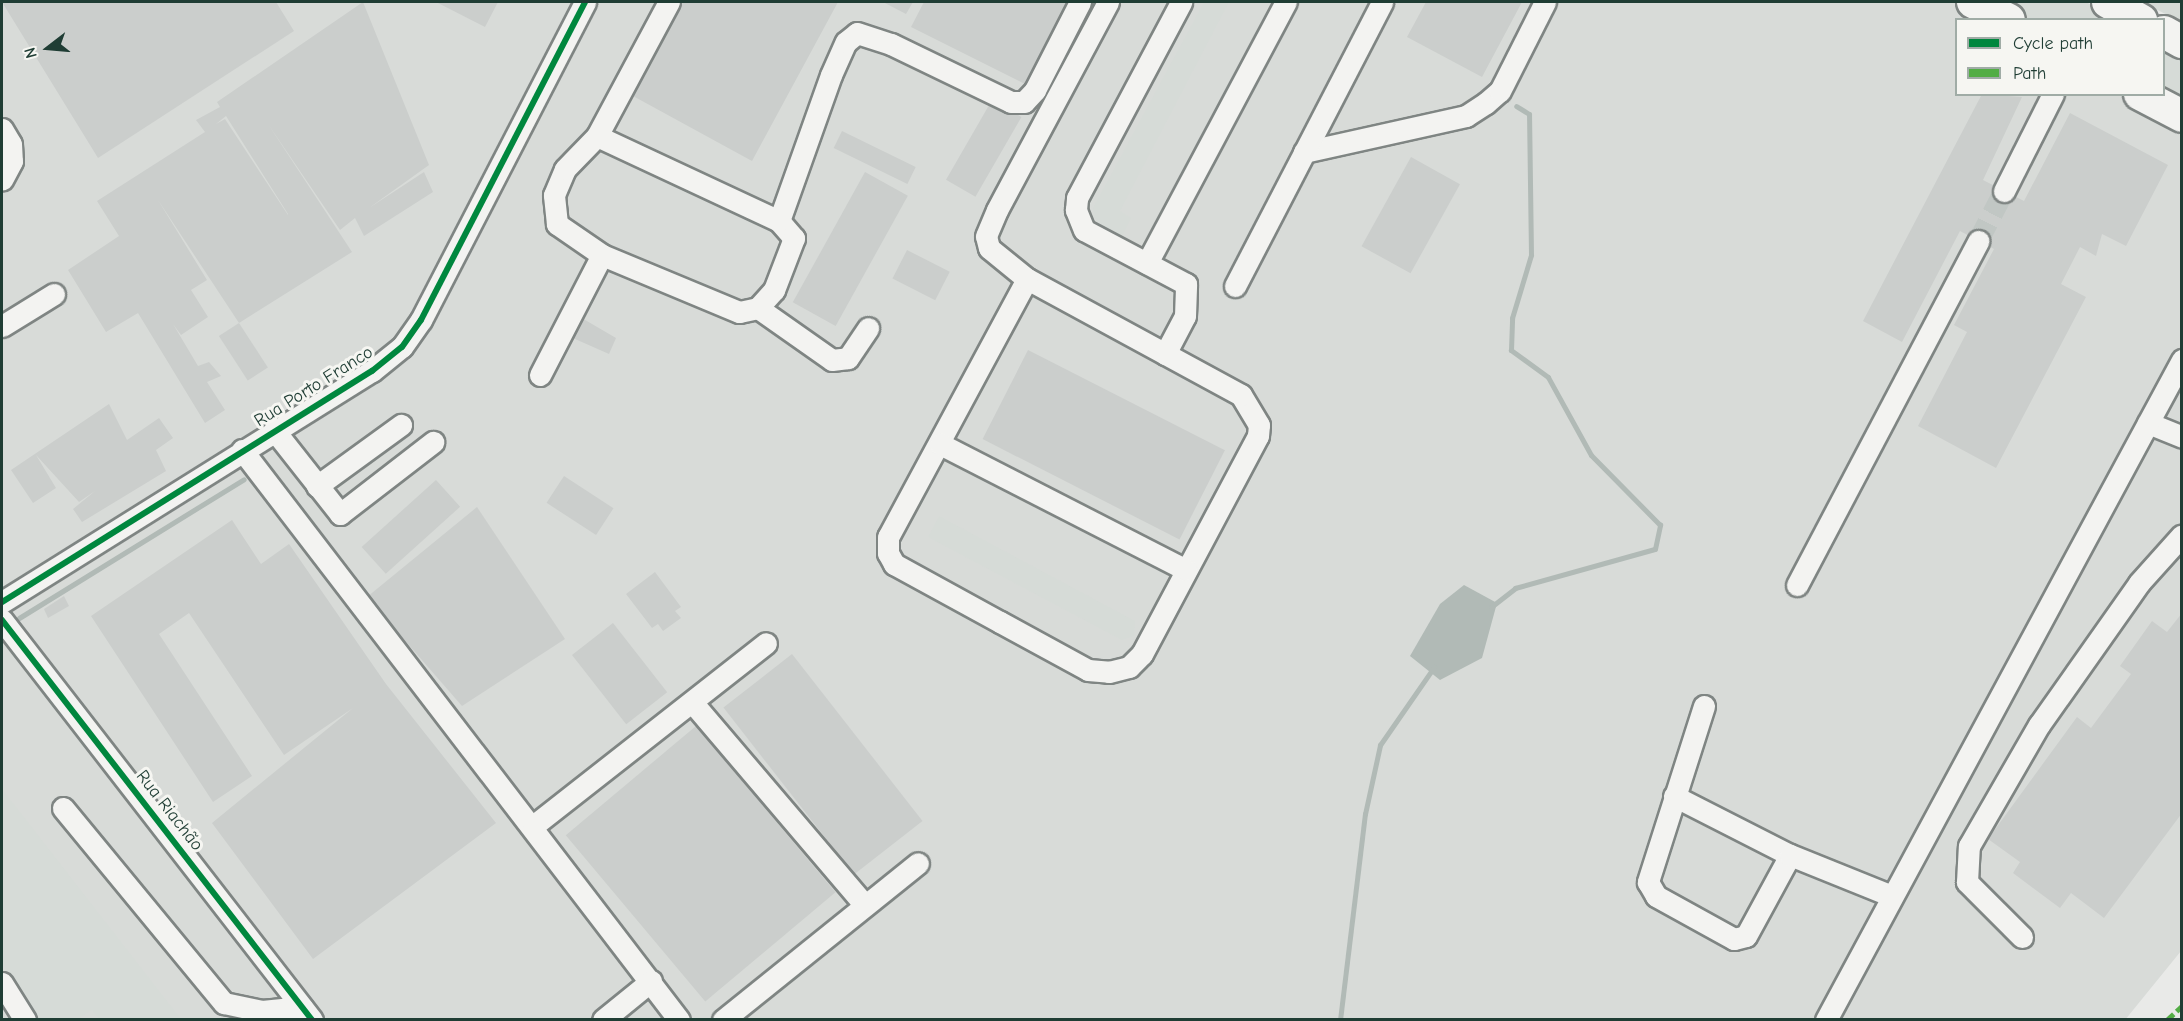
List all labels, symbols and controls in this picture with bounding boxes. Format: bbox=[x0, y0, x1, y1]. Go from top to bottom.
north arrow bbox=[18, 18, 78, 78]
legend bbox=[1955, 18, 2165, 96]
text: Cycle path bbox=[2013, 33, 2093, 54]
text: N bbox=[21, 45, 41, 60]
text: Path bbox=[2013, 63, 2046, 84]
street label: Rua Porto Franco bbox=[251, 342, 377, 432]
street label: Rua Riachão bbox=[131, 766, 207, 856]

